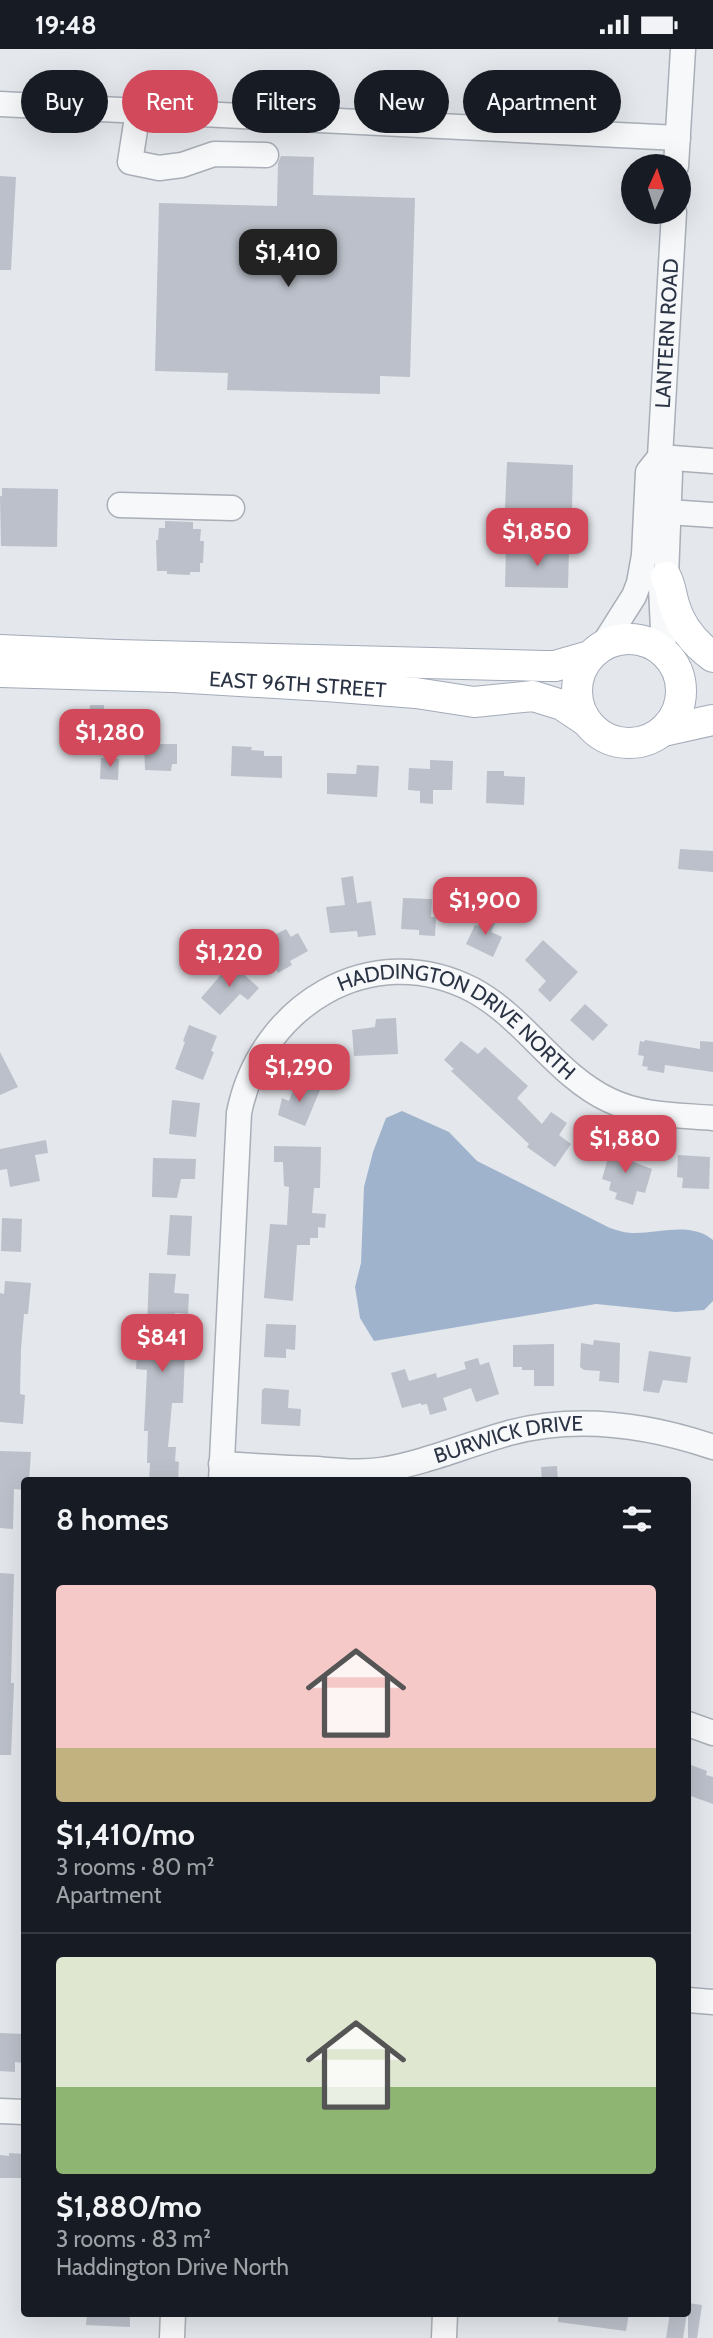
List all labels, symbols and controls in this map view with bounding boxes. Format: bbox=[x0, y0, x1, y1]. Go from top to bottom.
text: 19:48 bbox=[35, 9, 97, 41]
chip: Buy bbox=[21, 70, 108, 133]
chip: Rent bbox=[122, 70, 218, 133]
chip: Filters bbox=[232, 70, 340, 133]
chip: New bbox=[354, 70, 449, 133]
chip: Apartment bbox=[463, 70, 621, 133]
north arrow bbox=[621, 154, 691, 224]
map controls bbox=[621, 154, 691, 224]
pin: $1,410 bbox=[231, 229, 345, 289]
text: $1,410 bbox=[255, 238, 321, 266]
street label: LANTERN ROAD bbox=[650, 258, 683, 409]
pin: $1,850 bbox=[480, 509, 594, 568]
text: $1,850 bbox=[502, 517, 572, 545]
street label: EAST 96TH STREET bbox=[208, 666, 387, 703]
pin: $1,280 bbox=[53, 709, 167, 769]
text: $1,280 bbox=[75, 718, 145, 746]
pin: $1,900 bbox=[428, 877, 542, 937]
text: $1,900 bbox=[449, 886, 521, 914]
pin: $1,220 bbox=[172, 929, 286, 989]
text: $1,220 bbox=[195, 938, 263, 966]
street label: HADDINGTON DRIVE NORTH bbox=[334, 959, 581, 1085]
pin: $1,290 bbox=[242, 1045, 356, 1104]
text: $1,290 bbox=[265, 1053, 333, 1081]
pin: $1,880 bbox=[568, 1115, 682, 1175]
text: $1,880 bbox=[589, 1124, 661, 1152]
pin: $841 bbox=[121, 1315, 203, 1374]
text: $841 bbox=[137, 1323, 187, 1351]
street label: BURWICK DRIVE bbox=[431, 1411, 583, 1468]
icon: filters bbox=[618, 1500, 656, 1538]
text: 8 homes bbox=[56, 1501, 169, 1538]
icon: home bbox=[293, 1630, 419, 1756]
text: $1,410/mo bbox=[56, 1816, 195, 1853]
text: 3 rooms · 80 m² bbox=[56, 1853, 214, 1881]
text: Apartment bbox=[56, 1881, 161, 1909]
icon: home bbox=[293, 2002, 419, 2128]
text: $1,880/mo bbox=[56, 2188, 202, 2225]
text: 3 rooms · 83 m² bbox=[56, 2225, 211, 2253]
text: Haddington Drive North bbox=[56, 2253, 289, 2281]

